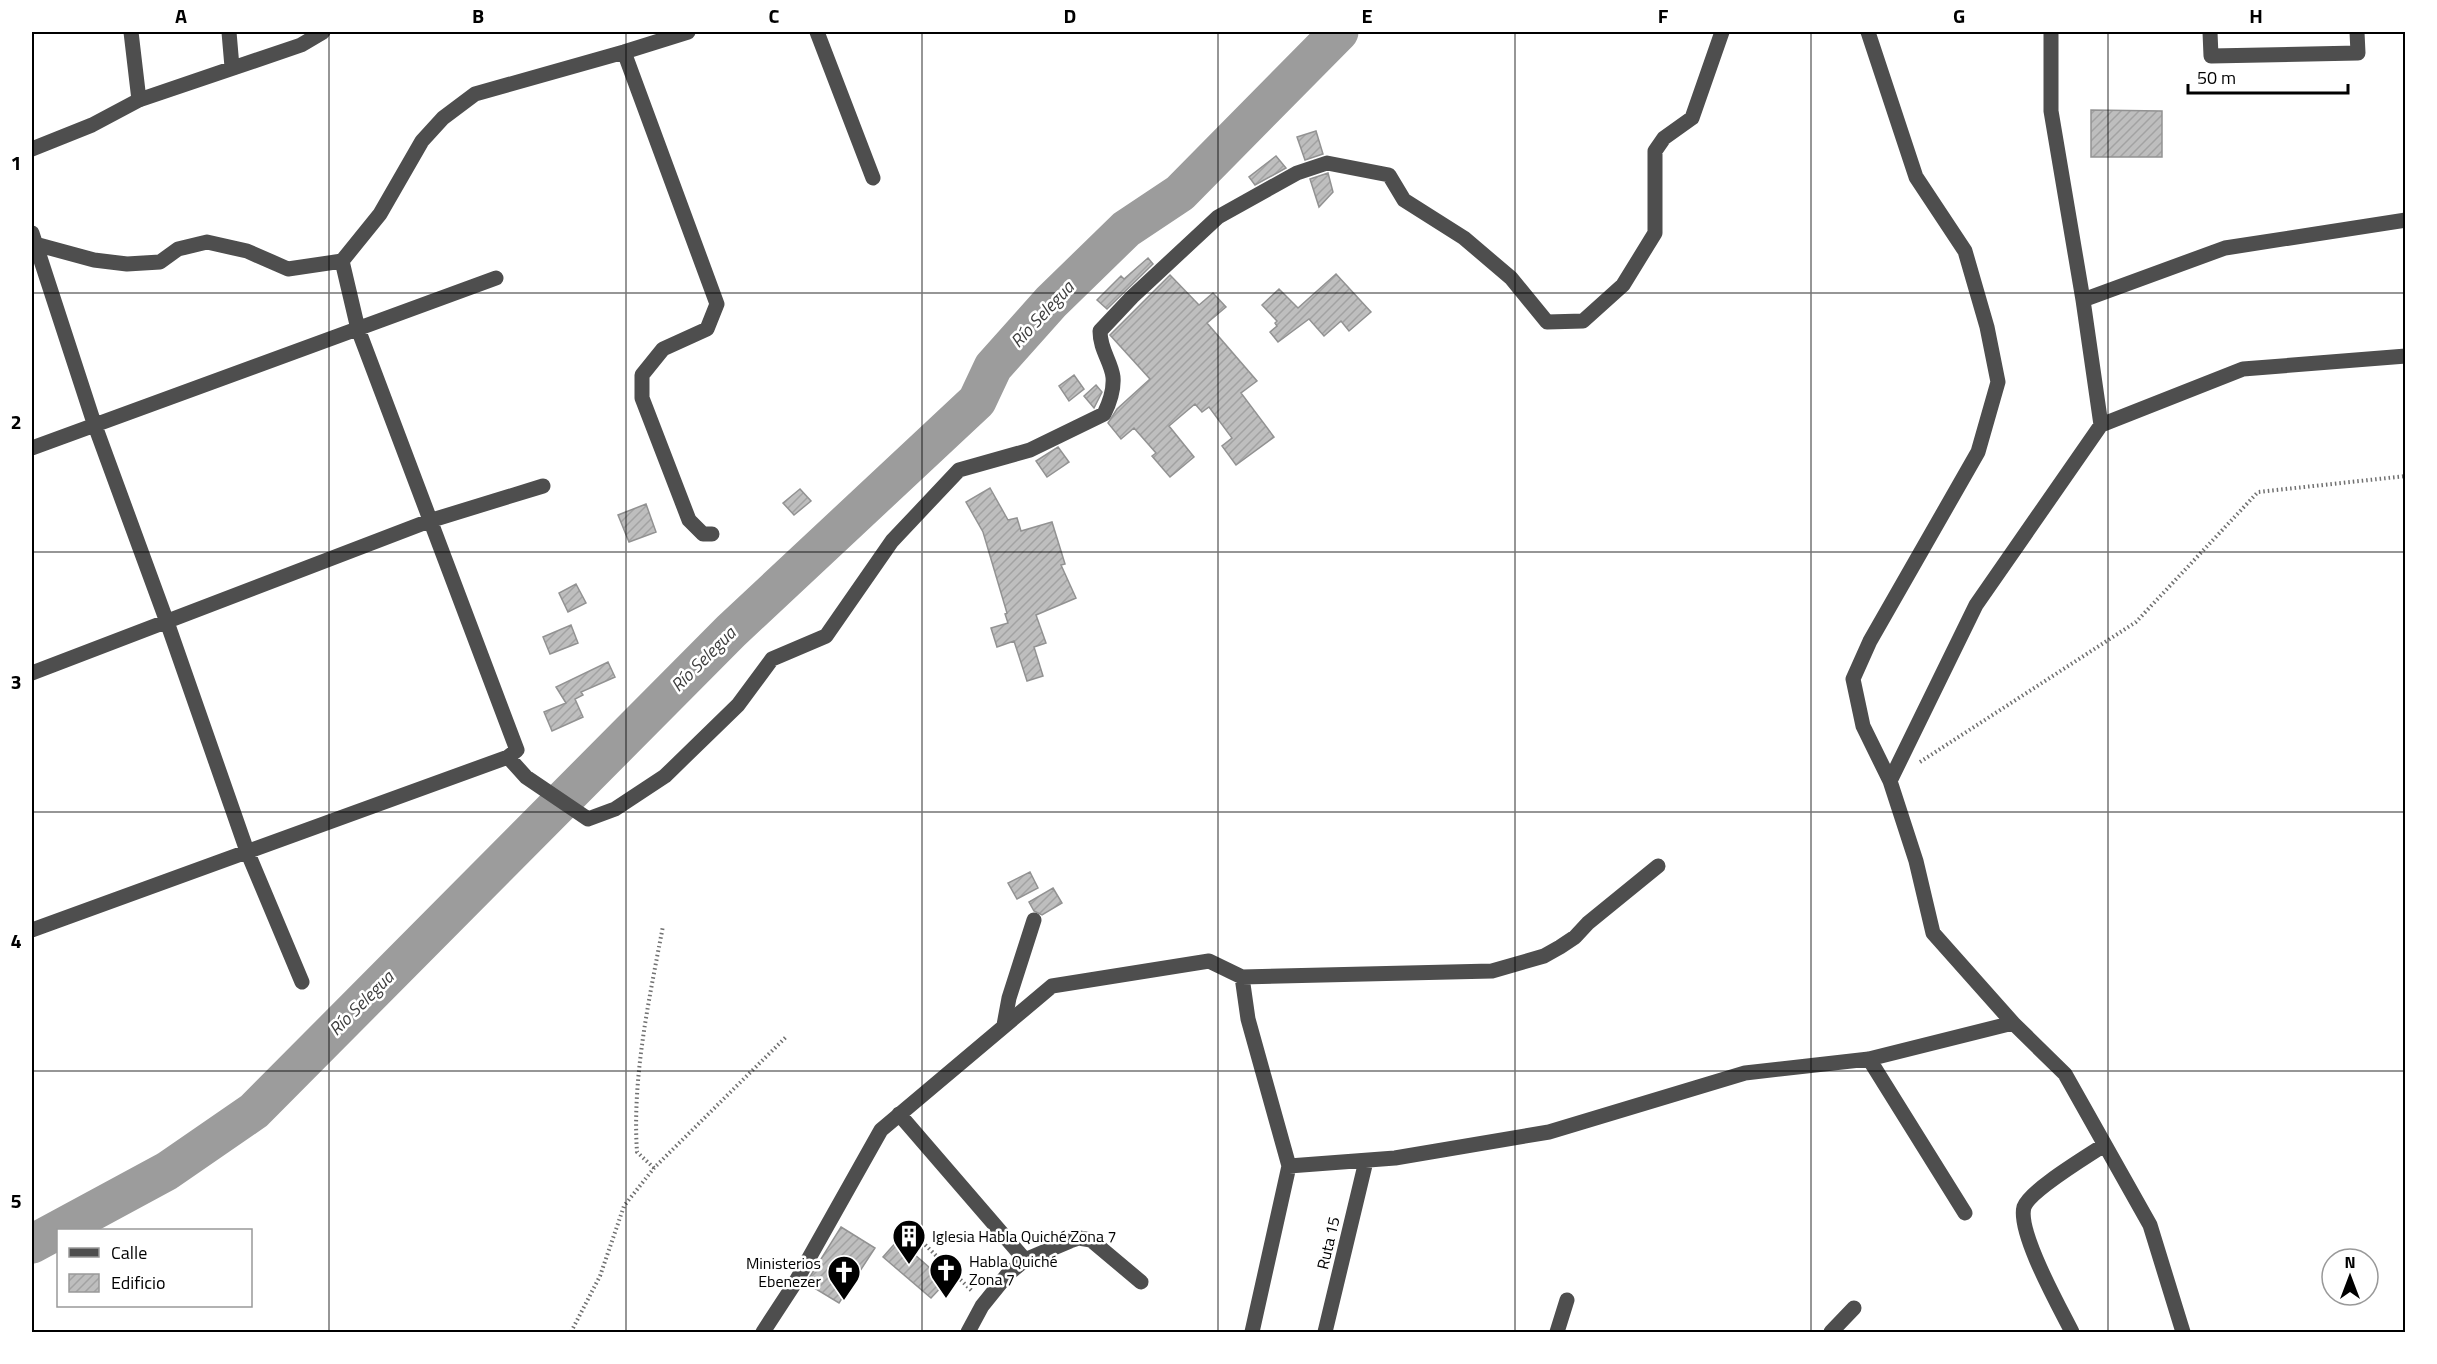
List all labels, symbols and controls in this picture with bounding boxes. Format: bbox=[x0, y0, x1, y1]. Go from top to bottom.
text: A bbox=[175, 0, 187, 31]
text: B bbox=[472, 0, 484, 31]
text: C bbox=[769, 0, 780, 31]
text: D bbox=[1064, 0, 1076, 31]
text: E bbox=[1361, 0, 1373, 31]
text: F bbox=[1658, 0, 1669, 31]
text: G bbox=[1953, 0, 1965, 31]
text: H bbox=[2249, 0, 2263, 31]
scale bar bbox=[2188, 57, 2348, 95]
text: 50 m bbox=[2197, 64, 2236, 91]
text: 1 bbox=[10, 147, 22, 178]
water label: Río Selegua bbox=[1004, 274, 1081, 353]
text: 2 bbox=[10, 406, 22, 437]
water label: Río Selegua bbox=[664, 620, 742, 698]
text: 3 bbox=[10, 666, 22, 697]
text: 4 bbox=[10, 925, 22, 956]
water label: Río Selegua bbox=[322, 964, 400, 1042]
text: 5 bbox=[10, 1185, 22, 1216]
street label: Ruta 15 bbox=[1310, 1214, 1346, 1272]
building icon: Iglesia Habla Quiché Zona 7 bbox=[891, 1218, 927, 1265]
place label: Iglesia Habla Quiché Zona 7 bbox=[932, 1224, 1116, 1248]
legend bbox=[57, 1229, 252, 1307]
text: Calle bbox=[111, 1239, 147, 1266]
north arrow bbox=[2320, 1247, 2380, 1307]
place label: Habla Quiché Zona 7 bbox=[969, 1249, 1058, 1291]
text: N bbox=[2344, 1250, 2356, 1274]
place label: Ministerios Ebenezer bbox=[746, 1251, 821, 1293]
church icon: Habla Quiché Zona 7 bbox=[928, 1252, 964, 1299]
church icon: Ministerios Ebenezer bbox=[826, 1254, 862, 1301]
text: Edificio bbox=[111, 1269, 165, 1296]

